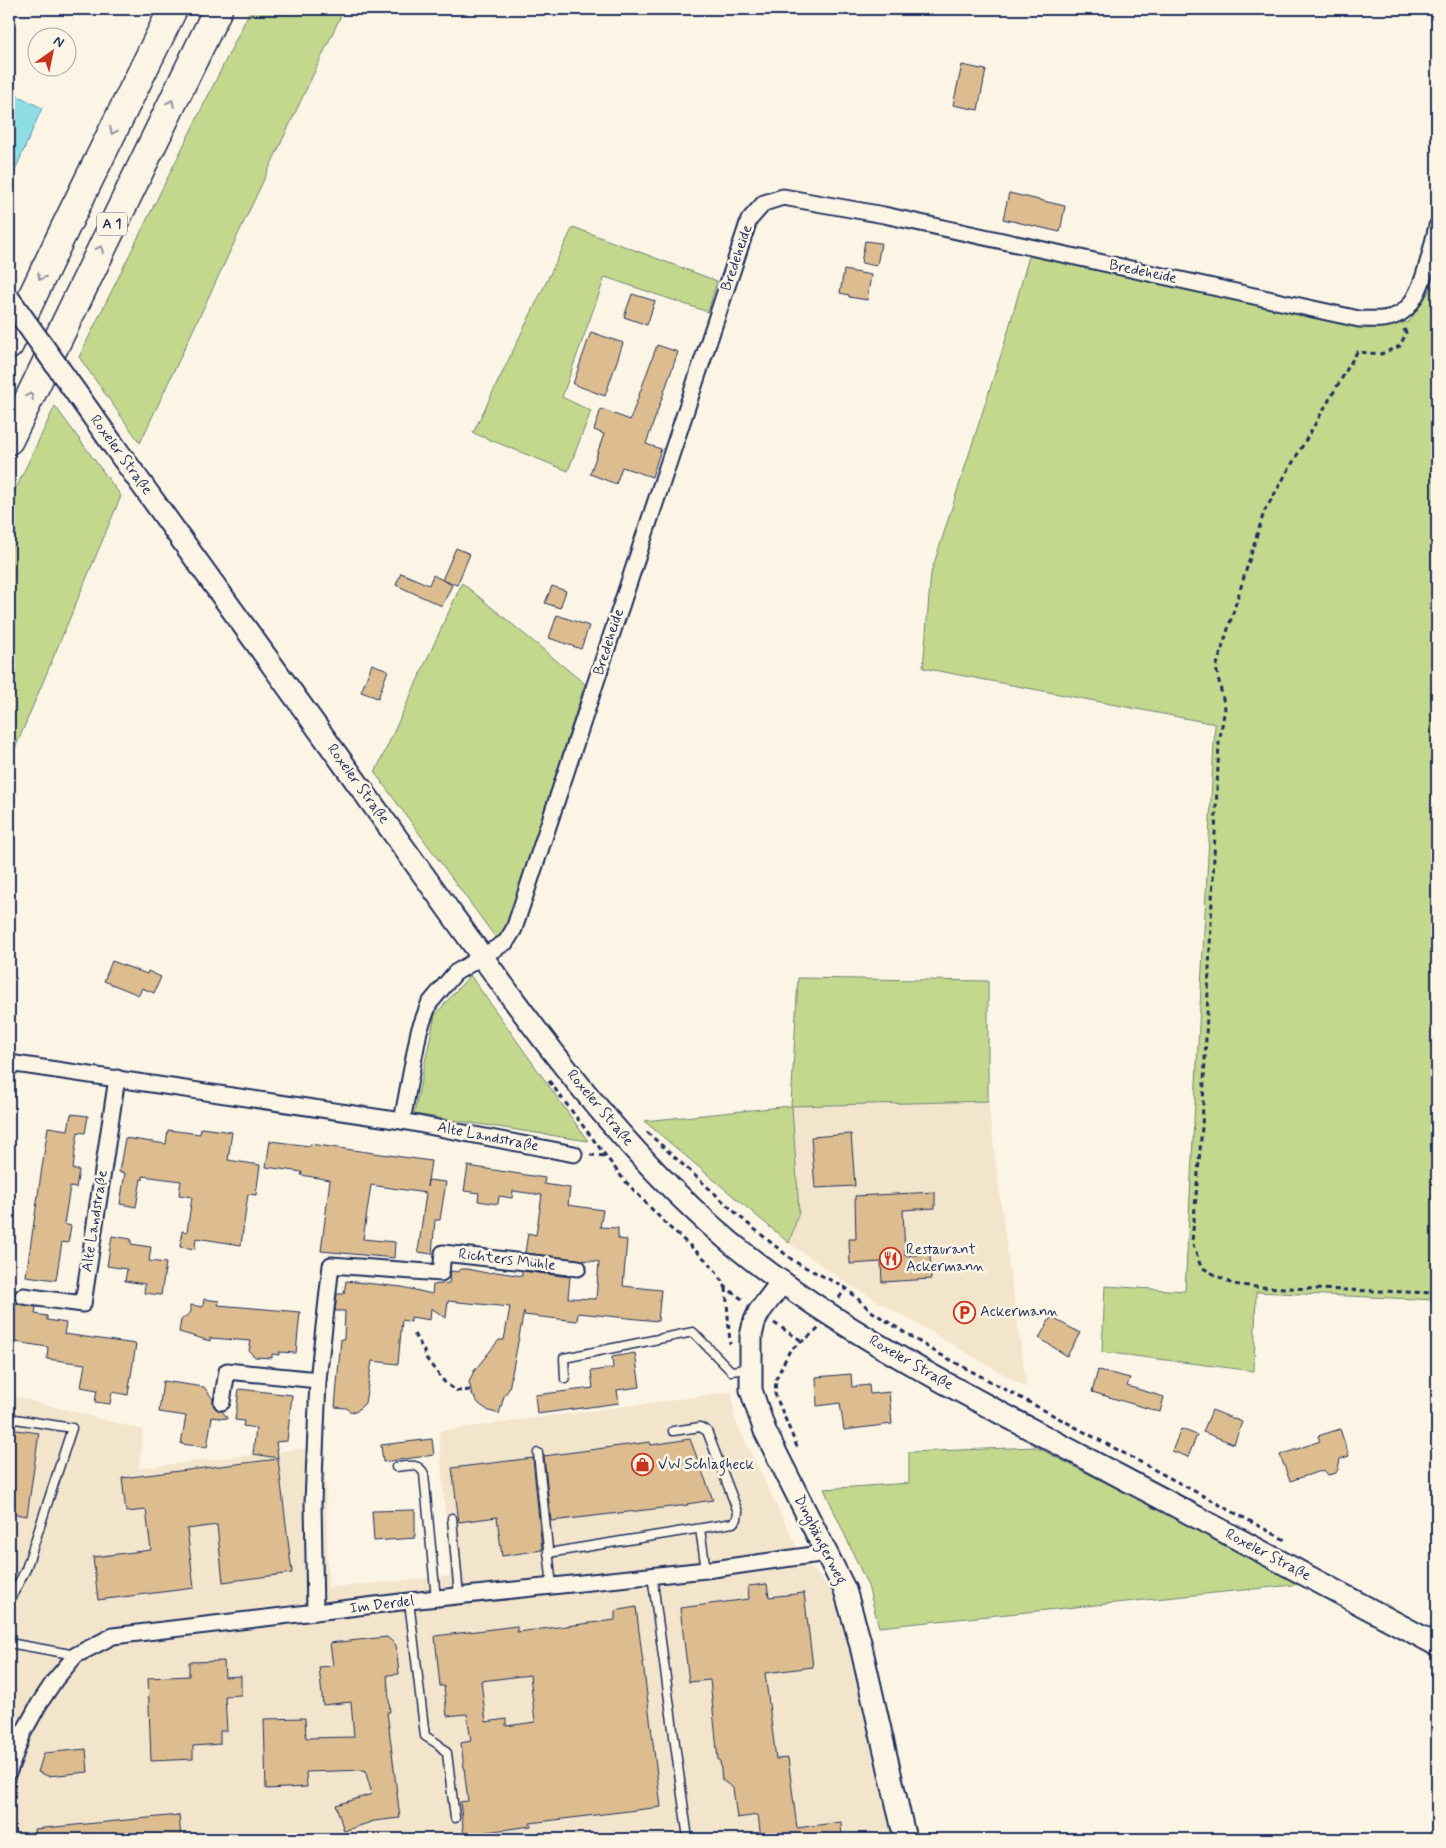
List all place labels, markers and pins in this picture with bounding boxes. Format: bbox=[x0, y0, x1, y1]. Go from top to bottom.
place label: Restaurant Ackermann bbox=[906, 1240, 985, 1277]
restaurant icon: Restaurant Ackermann bbox=[878, 1247, 902, 1271]
parking icon: Ackermann bbox=[952, 1300, 976, 1324]
place label: Ackermann bbox=[980, 1302, 1059, 1322]
shop icon: VW Schlagheck bbox=[630, 1453, 654, 1477]
place label: VW Schlagheck bbox=[658, 1455, 754, 1476]

